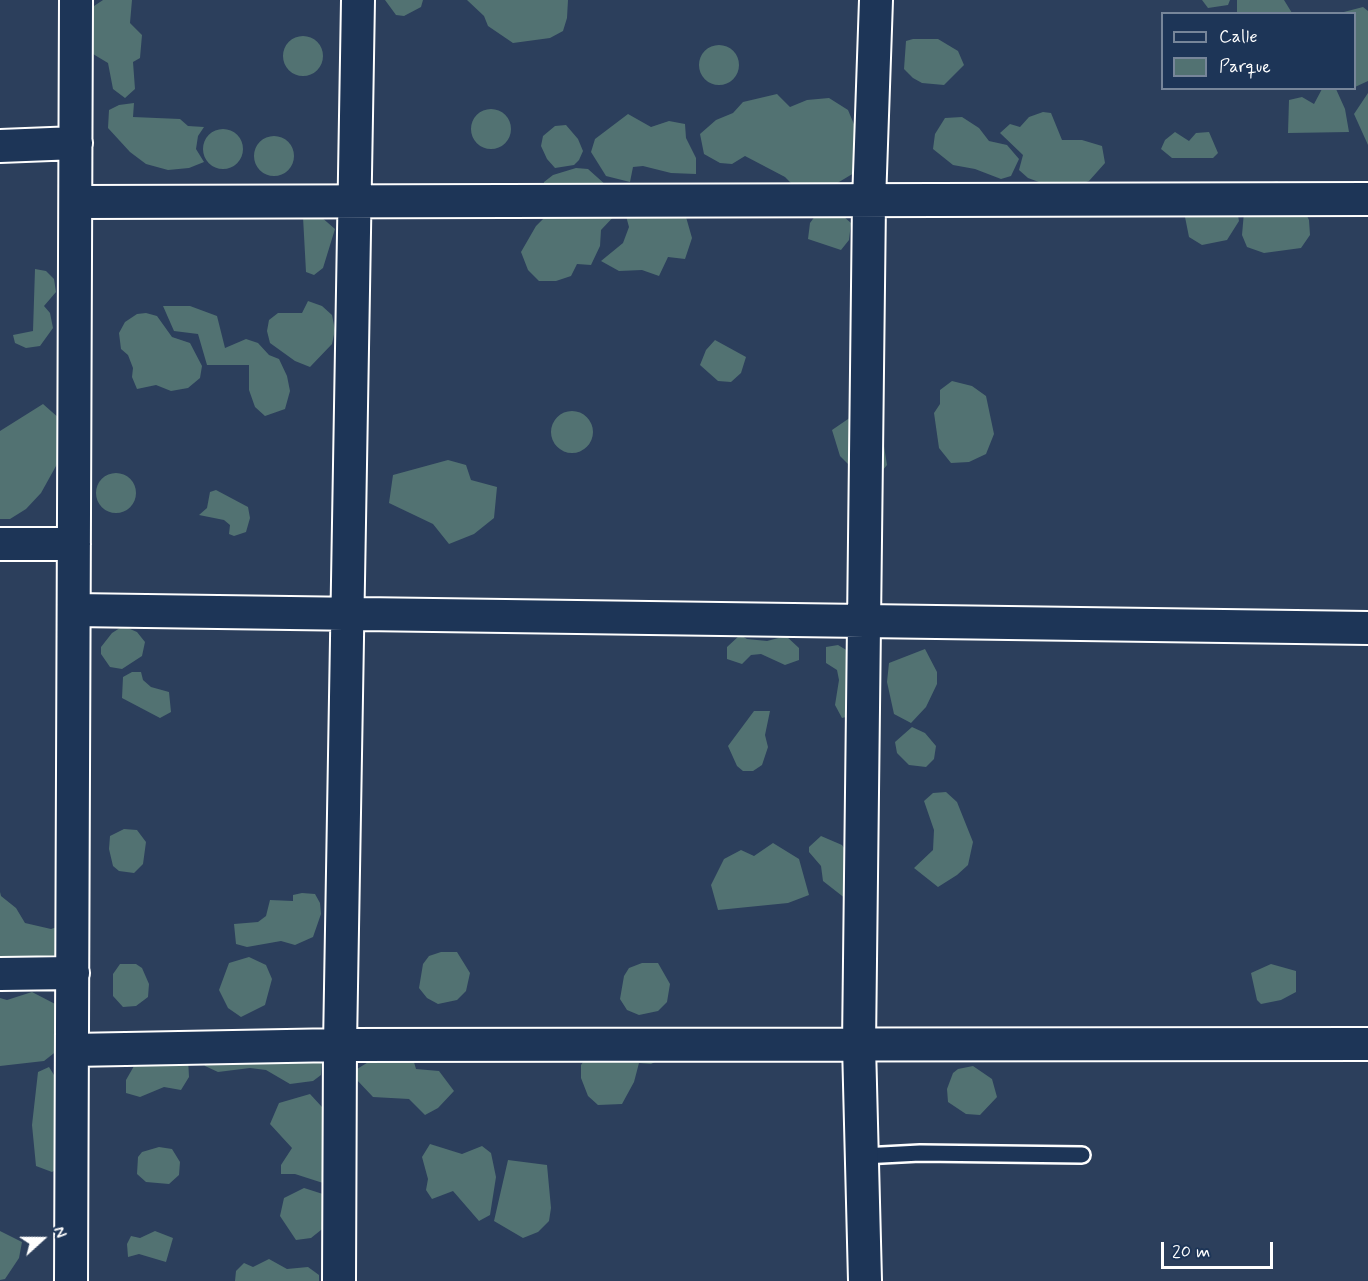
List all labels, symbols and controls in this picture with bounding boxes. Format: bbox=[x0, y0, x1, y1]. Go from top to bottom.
legend bbox=[1161, 12, 1356, 90]
text: Calle bbox=[1219, 25, 1258, 49]
text: Parque bbox=[1219, 55, 1271, 79]
north arrow bbox=[12, 1209, 72, 1269]
text: N bbox=[48, 1224, 71, 1241]
scale bar bbox=[1164, 1230, 1276, 1268]
text: 20 m bbox=[1172, 1240, 1210, 1264]

